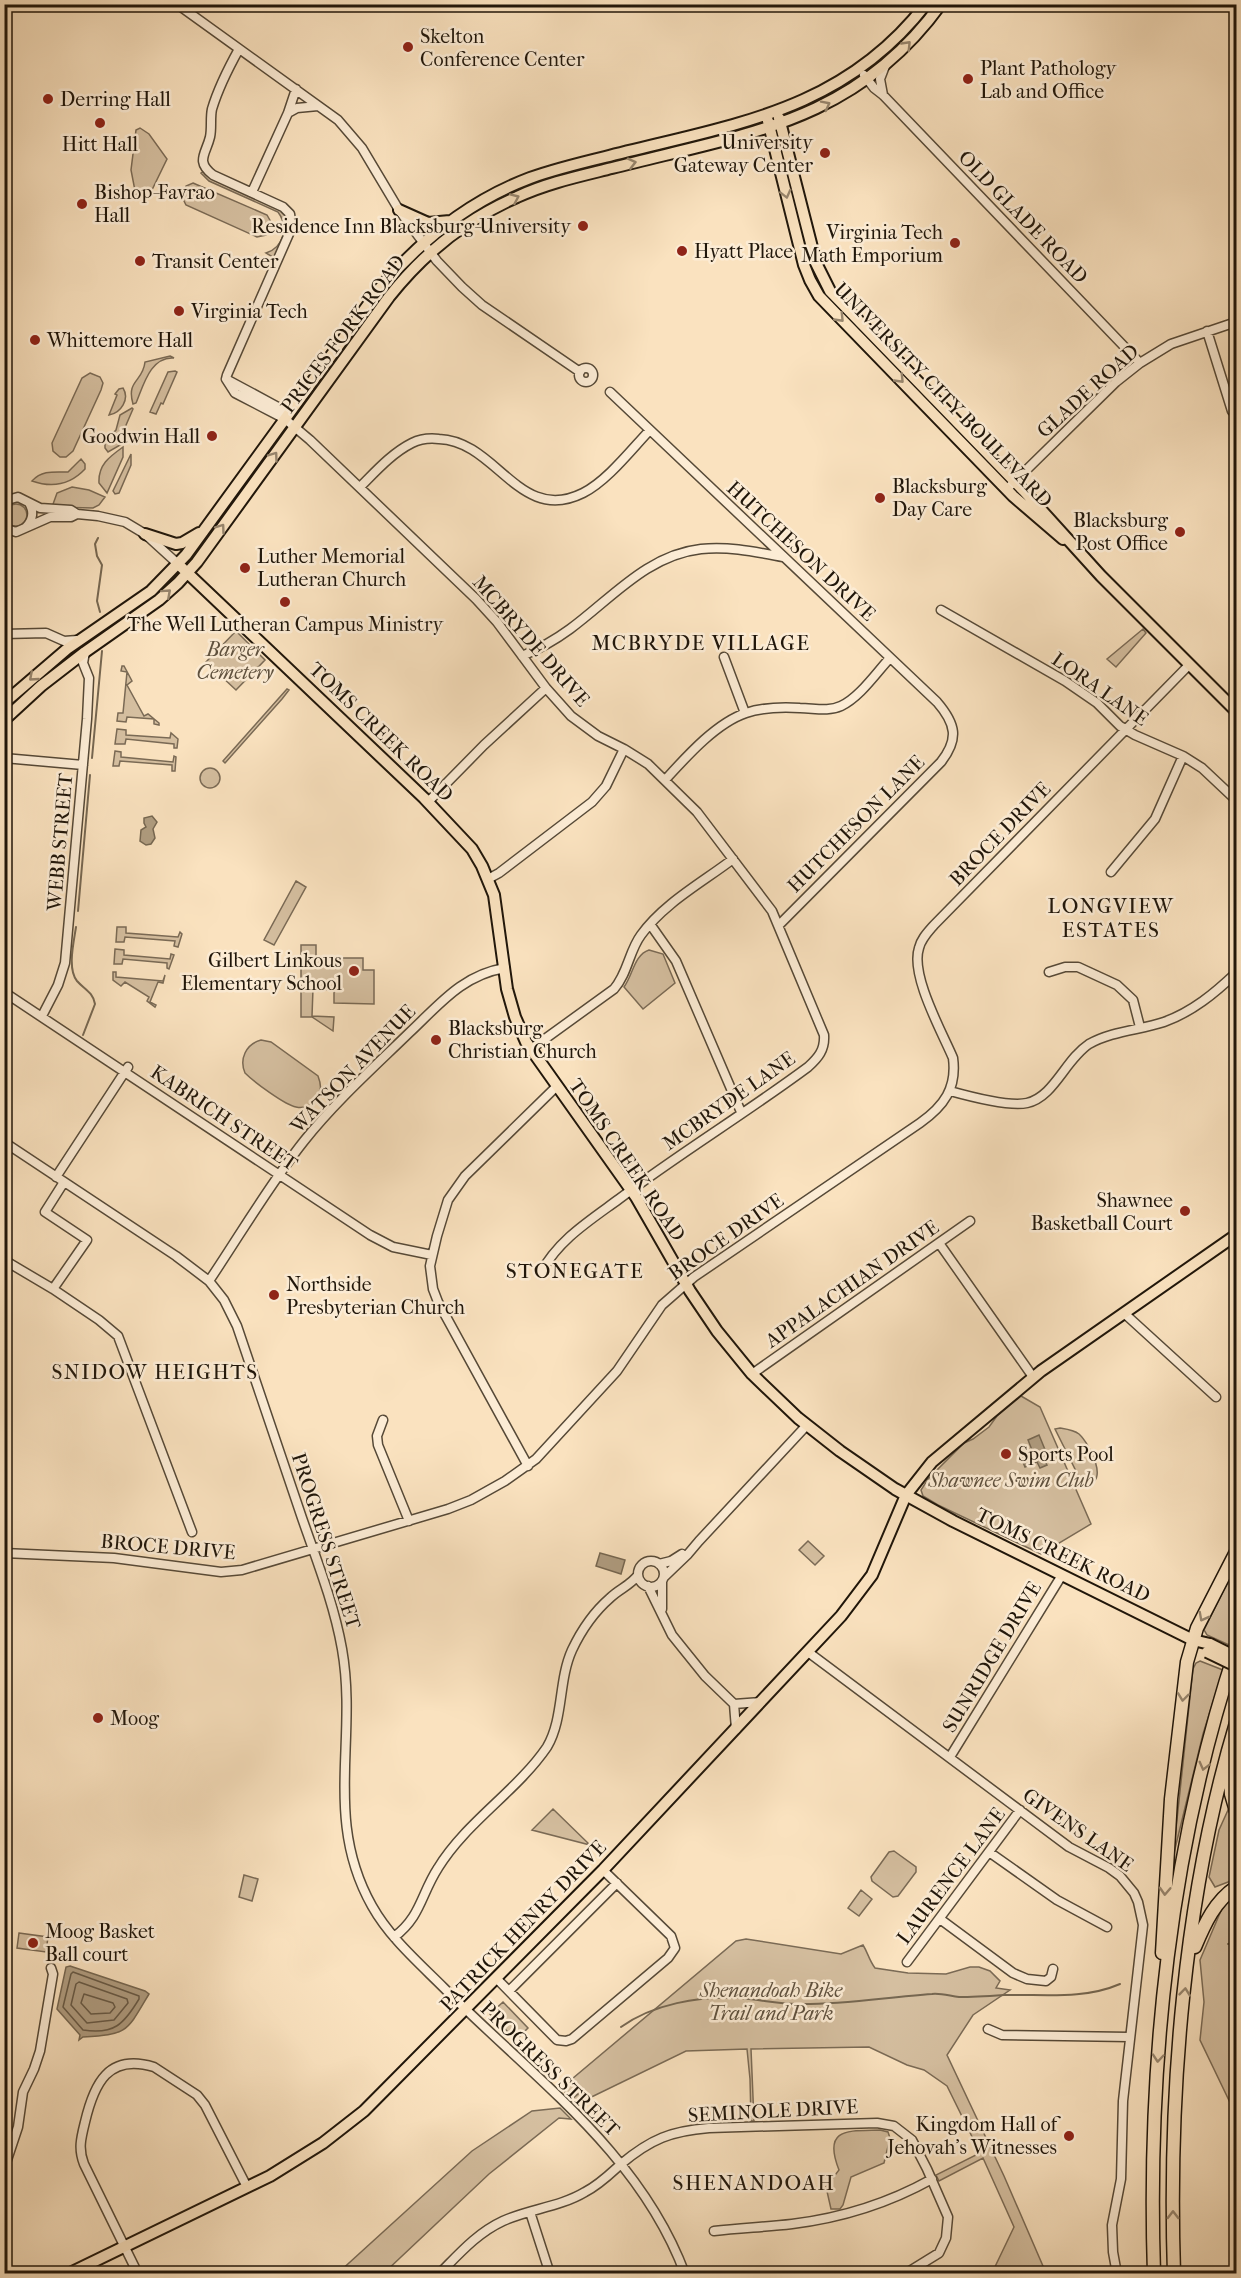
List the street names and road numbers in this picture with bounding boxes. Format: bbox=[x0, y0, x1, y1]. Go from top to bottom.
street label: OLD GLADE ROAD bbox=[954, 146, 1092, 288]
street label: PRICES FORK ROAD bbox=[276, 250, 410, 418]
street label: UNIVERSITY CITY BOULEVARD bbox=[829, 278, 1057, 512]
street label: GLADE ROAD bbox=[1032, 339, 1144, 443]
street label: HUTCHESON DRIVE bbox=[722, 476, 880, 626]
street label: MCBRYDE DRIVE bbox=[468, 571, 594, 711]
street label: LORA LANE bbox=[1047, 647, 1153, 731]
street label: TOMS CREEK ROAD bbox=[304, 657, 458, 807]
street label: HUTCHESON LANE bbox=[783, 751, 929, 897]
street label: WEBB STREET bbox=[42, 772, 78, 913]
street label: BROCE DRIVE bbox=[945, 777, 1055, 891]
street label: WATSON AVENUE bbox=[285, 1000, 420, 1139]
street label: MCBRYDE LANE bbox=[659, 1047, 799, 1155]
street label: KABRICH STREET bbox=[146, 1060, 302, 1176]
street label: TOMS CREEK ROAD bbox=[564, 1074, 690, 1246]
street label: BROCE DRIVE bbox=[664, 1189, 788, 1285]
street label: APPALACHIAN DRIVE bbox=[760, 1215, 943, 1353]
street label: PROGRESS STREET bbox=[287, 1450, 365, 1632]
street label: TOMS CREEK ROAD bbox=[972, 1503, 1154, 1607]
street label: BROCE DRIVE bbox=[100, 1530, 236, 1564]
street label: SUNRIDGE DRIVE bbox=[938, 1577, 1046, 1737]
street label: GIVENS LANE bbox=[1018, 1783, 1138, 1877]
street label: LAURENCE LANE bbox=[892, 1803, 1010, 1949]
street label: PATRICK HENRY DRIVE bbox=[435, 1836, 611, 2016]
street label: PROGRESS STREET bbox=[476, 1997, 624, 2141]
street label: SEMINOLE DRIVE bbox=[687, 2095, 859, 2127]

